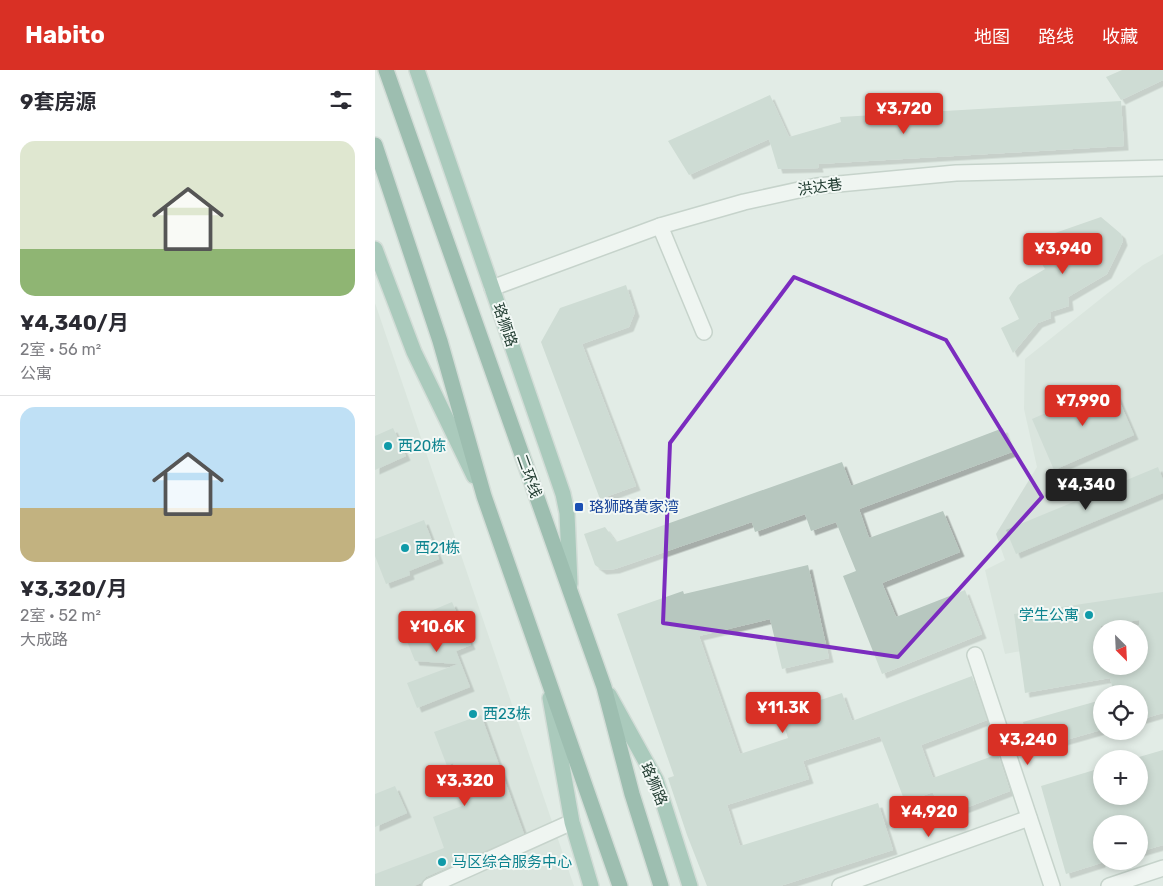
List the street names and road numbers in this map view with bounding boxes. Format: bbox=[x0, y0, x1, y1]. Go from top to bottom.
street label: 洪达巷 bbox=[796, 175, 844, 199]
street label: 珞狮路 bbox=[489, 301, 521, 349]
street label: 二环线 bbox=[513, 452, 545, 500]
street label: 珞狮路 bbox=[637, 760, 671, 808]

